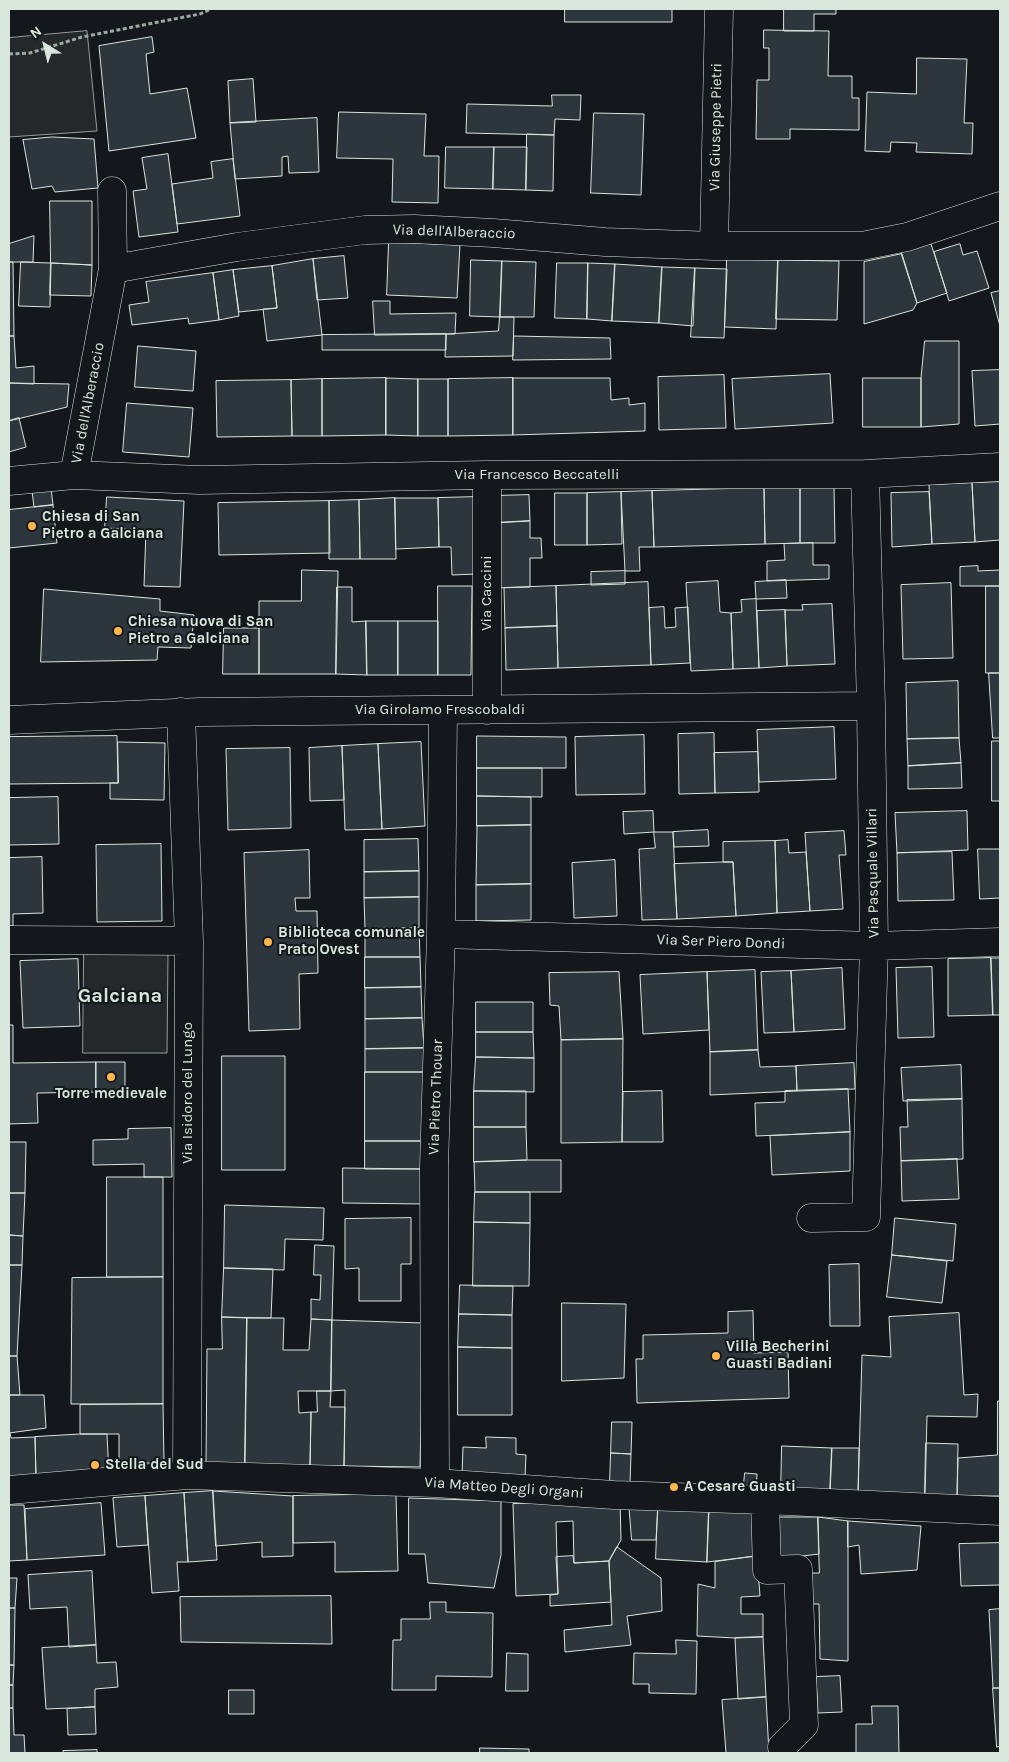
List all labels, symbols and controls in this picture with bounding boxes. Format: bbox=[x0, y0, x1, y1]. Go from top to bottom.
north arrow bbox=[20, 20, 70, 70]
text: N bbox=[27, 23, 45, 42]
street label: Via Giuseppe Pietri bbox=[706, 63, 726, 191]
street label: Via dell'Alberaccio bbox=[392, 221, 516, 243]
street label: Via dell'Alberaccio bbox=[67, 341, 109, 465]
street label: Via Francesco Beccatelli bbox=[454, 466, 620, 484]
place label: Chiesa di San Pietro a Galciana bbox=[42, 508, 163, 543]
marker: Chiesa di San Pietro a Galciana bbox=[26, 520, 38, 532]
street label: Via Caccini bbox=[478, 555, 496, 631]
place label: Chiesa nuova di San Pietro a Galciana bbox=[128, 613, 273, 648]
marker: Chiesa nuova di San Pietro a Galciana bbox=[112, 625, 124, 637]
street label: Via Girolamo Frescobaldi bbox=[355, 701, 525, 719]
street label: Via Pasquale Villari bbox=[863, 808, 883, 938]
place label: Biblioteca comunale Prato Ovest bbox=[278, 924, 425, 959]
street label: Via Ser Piero Dondi bbox=[656, 931, 786, 953]
marker: Biblioteca comunale Prato Ovest bbox=[262, 936, 274, 948]
district label: Galciana bbox=[78, 984, 162, 1008]
street label: Via Isidoro del Lungo bbox=[179, 1022, 197, 1164]
street label: Via Pietro Thouar bbox=[425, 1039, 447, 1155]
marker: Torre medievale bbox=[105, 1071, 117, 1083]
place label: Torre medievale bbox=[55, 1085, 167, 1103]
place label: Villa Becherini Guasti Badiani bbox=[726, 1338, 833, 1373]
marker: Villa Becherini Guasti Badiani bbox=[710, 1350, 722, 1362]
place label: Stella del Sud bbox=[105, 1456, 204, 1474]
marker: Stella del Sud bbox=[89, 1459, 101, 1471]
street label: Via Matteo Degli Organi bbox=[424, 1473, 584, 1503]
place label: A Cesare Guasti bbox=[684, 1478, 796, 1496]
marker: A Cesare Guasti bbox=[668, 1481, 680, 1493]

